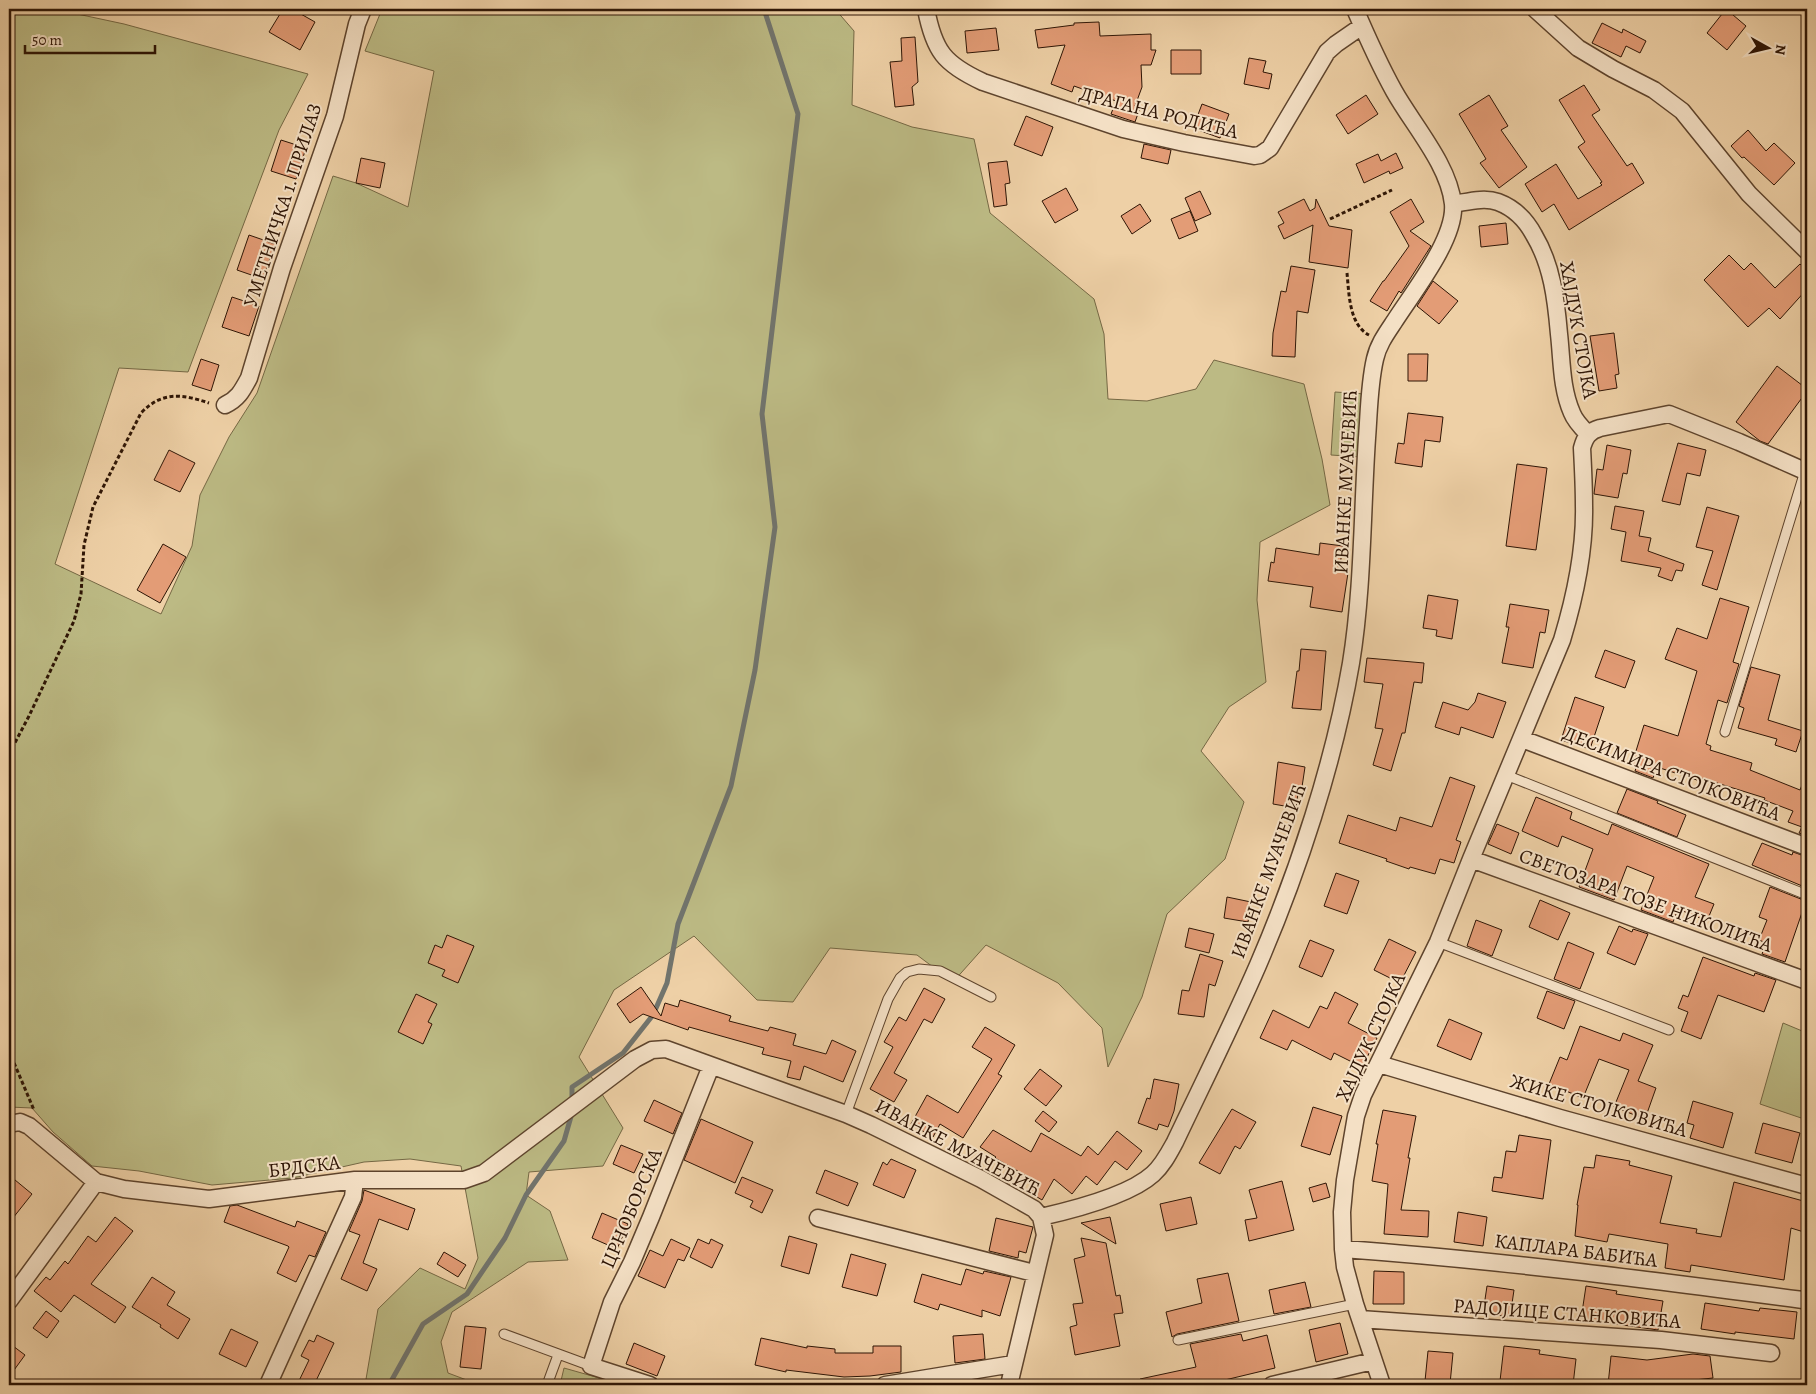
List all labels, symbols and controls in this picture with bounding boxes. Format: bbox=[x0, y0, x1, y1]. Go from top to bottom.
scale bar bbox=[25, 22, 155, 54]
north arrow bbox=[1744, 22, 1794, 72]
text: 50 m bbox=[32, 30, 62, 50]
text: N bbox=[1770, 43, 1790, 56]
street label: ДРАГАНА РОДИЋА bbox=[1077, 80, 1241, 145]
street label: УМЕТНИЧКА 1. ПРИЛАЗ bbox=[237, 100, 328, 311]
street label: ХАЈДУК СТОЈКА bbox=[1553, 259, 1604, 401]
street label: ИВАНКЕ МУАЧЕВИЋ bbox=[1327, 389, 1364, 575]
street label: ДЕСИМИРА СТОЈКОВИЋА bbox=[1559, 719, 1785, 828]
street label: ИВАНКЕ МУАЧЕВИЋ bbox=[1224, 780, 1313, 962]
street label: СВЕТОЗАРА ТОЗЕ НИКОЛИЋА bbox=[1515, 842, 1777, 959]
street label: ХАЈДУК СТОЈКА bbox=[1329, 968, 1412, 1106]
street label: ЖИКЕ СТОЈКОВИЋА bbox=[1507, 1067, 1691, 1144]
street label: ИВАНКЕ МУАЧЕВИЋ bbox=[870, 1092, 1045, 1203]
street label: ЦРНОБОРСКА bbox=[594, 1144, 669, 1272]
street label: БРДСКА bbox=[266, 1149, 342, 1184]
street label: КАПЛАРА БАБИЋА bbox=[1493, 1227, 1659, 1274]
street label: РАДОЈИЦЕ СТАНКОВИЋА bbox=[1452, 1292, 1682, 1335]

